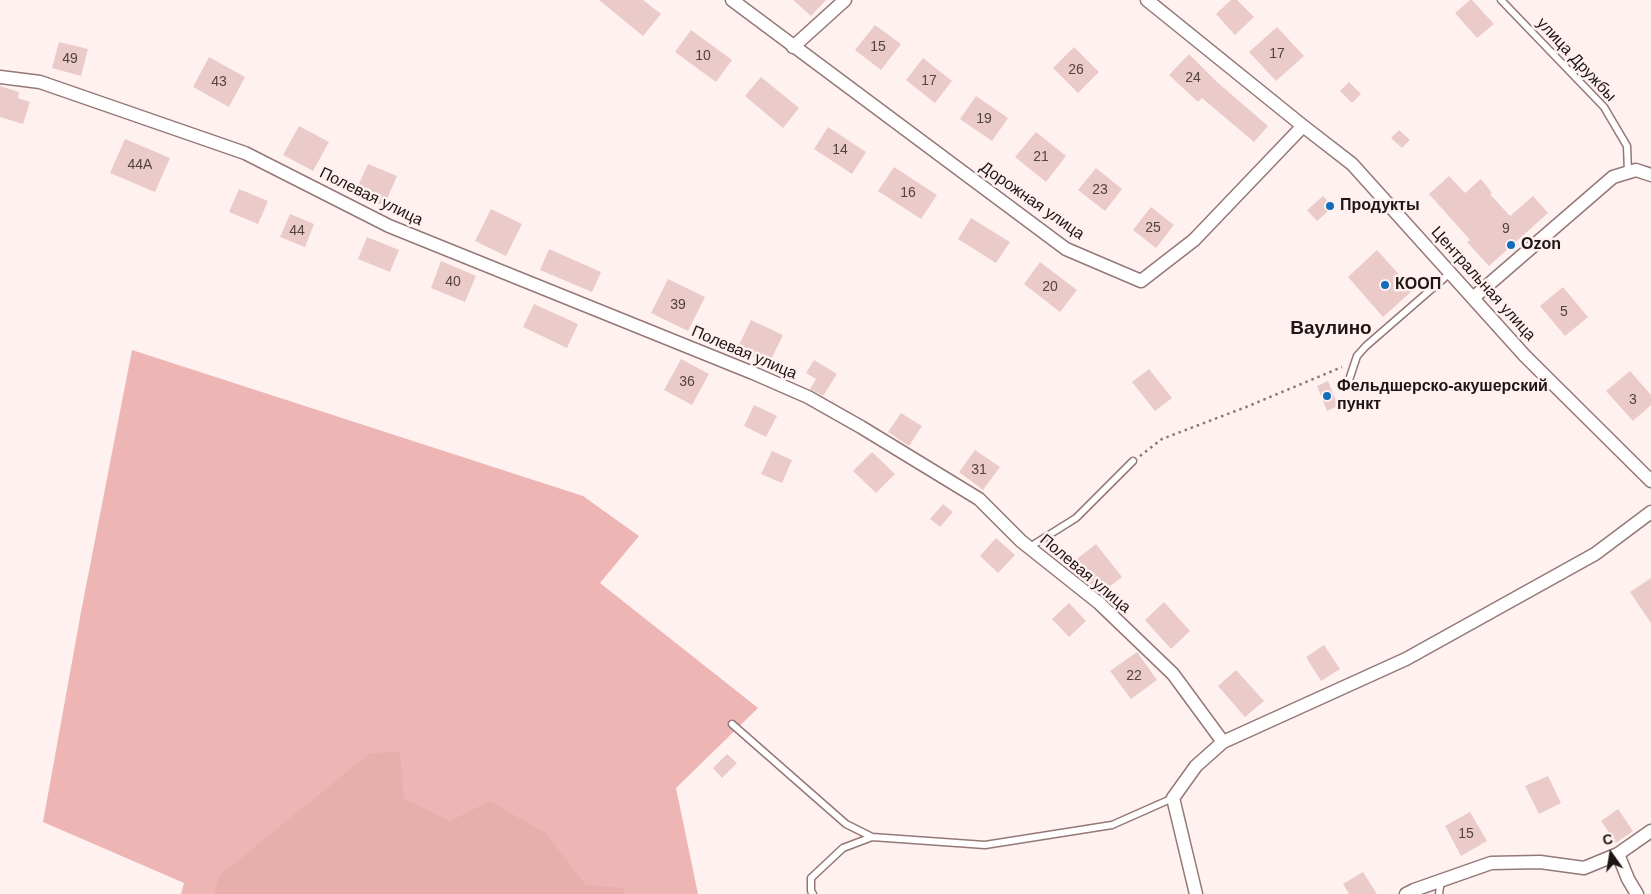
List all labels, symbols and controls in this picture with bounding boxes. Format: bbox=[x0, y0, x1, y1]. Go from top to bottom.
street label: улица Дружбы bbox=[1532, 14, 1620, 106]
house number: 15 bbox=[870, 39, 886, 55]
house number: 17 bbox=[1269, 46, 1285, 62]
house number: 10 bbox=[695, 48, 711, 64]
house number: 49 bbox=[62, 51, 78, 67]
house number: 26 bbox=[1068, 62, 1084, 78]
house number: 24 bbox=[1185, 70, 1201, 86]
house number: 17 bbox=[921, 73, 937, 89]
house number: 43 bbox=[211, 74, 227, 90]
house number: 19 bbox=[976, 111, 992, 127]
house number: 14 bbox=[832, 142, 848, 158]
house number: 21 bbox=[1033, 149, 1049, 165]
house number: 44А bbox=[128, 157, 152, 173]
street label: Дорожная улица bbox=[976, 158, 1088, 244]
street label: Полевая улица bbox=[316, 164, 426, 230]
house number: 23 bbox=[1092, 182, 1108, 198]
house number: 16 bbox=[900, 185, 916, 201]
place label: Продукты bbox=[1340, 196, 1420, 216]
marker: Продукты bbox=[1324, 200, 1336, 212]
house number: 25 bbox=[1145, 220, 1161, 236]
house number: 9 bbox=[1502, 221, 1510, 237]
house number: 44 bbox=[289, 223, 305, 239]
street label: Центральная улица bbox=[1427, 223, 1539, 345]
place label: Ozon bbox=[1521, 235, 1561, 255]
marker: Ozon bbox=[1505, 239, 1517, 251]
house number: 40 bbox=[445, 274, 461, 290]
place label: КООП bbox=[1395, 275, 1441, 295]
house number: 20 bbox=[1042, 279, 1058, 295]
marker: КООП bbox=[1379, 279, 1391, 291]
house number: 39 bbox=[670, 297, 686, 313]
house number: 5 bbox=[1560, 304, 1568, 320]
district label: Ваулино bbox=[1290, 318, 1372, 340]
street label: Полевая улица bbox=[688, 322, 800, 384]
house number: 36 bbox=[679, 374, 695, 390]
place label: Фельдшерско-акушерский пункт bbox=[1337, 377, 1548, 415]
marker: Фельдшерско-акушерский пункт bbox=[1321, 390, 1333, 402]
house number: 3 bbox=[1629, 392, 1637, 408]
house number: 31 bbox=[971, 462, 987, 478]
street label: Полевая улица bbox=[1036, 530, 1134, 618]
house number: 22 bbox=[1126, 668, 1142, 684]
house number: 15 bbox=[1458, 826, 1474, 842]
north arrow bbox=[1586, 829, 1636, 879]
text: С bbox=[1601, 830, 1614, 848]

